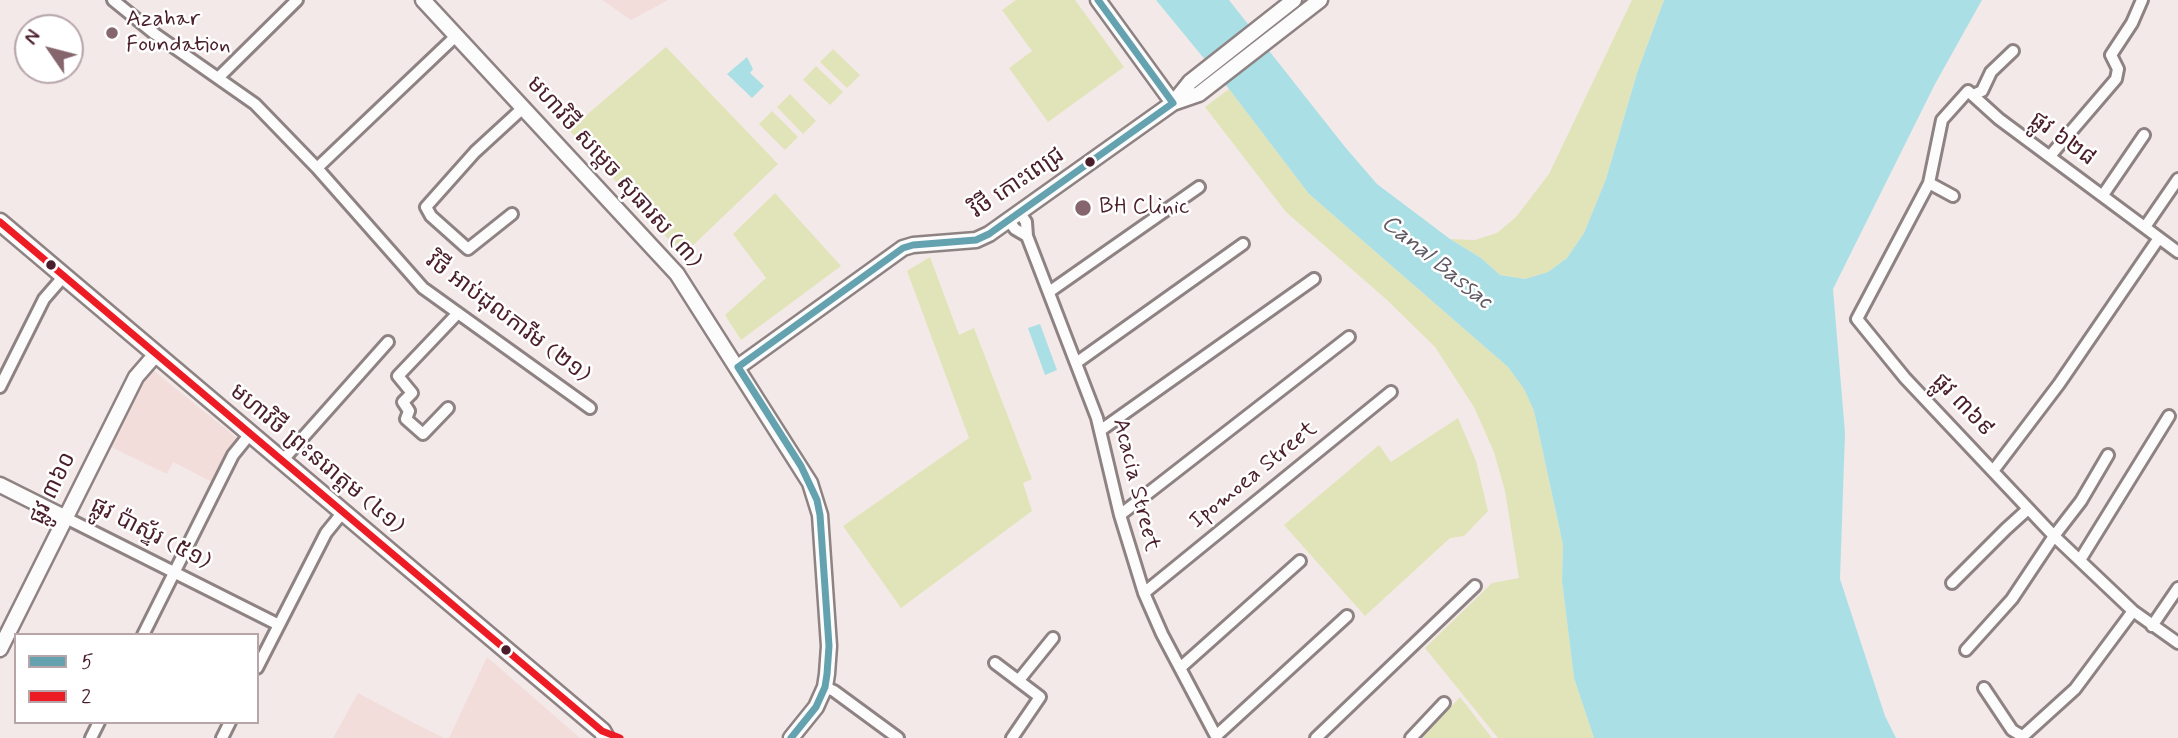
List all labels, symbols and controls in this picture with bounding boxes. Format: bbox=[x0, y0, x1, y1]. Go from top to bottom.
place label: Azahar Foundation bbox=[126, 6, 231, 60]
north arrow bbox=[14, 14, 84, 84]
text: N bbox=[19, 25, 47, 50]
marker: Azahar Foundation bbox=[104, 25, 120, 41]
street label: មហាវិថី សម្តេច សុធារស (៣) bbox=[520, 71, 706, 275]
street label: ផ្លូវ ៦២៨ bbox=[2024, 107, 2100, 173]
street label: វិថី កោះពេជ្រ bbox=[966, 143, 1070, 225]
unlabelled marker bbox=[1083, 155, 1097, 169]
place label: BH Clinic bbox=[1099, 194, 1190, 222]
marker: BH Clinic bbox=[1073, 198, 1093, 218]
water label: Canal Bassac bbox=[1375, 210, 1497, 316]
street label: វិថី អាប់ដុលការីម (២១) bbox=[419, 248, 595, 390]
unlabelled marker bbox=[44, 258, 58, 272]
street label: ផ្លូវ ៣៦៩ bbox=[1925, 369, 1999, 443]
street label: មហាវិថី ព្រះនរោត្តម (៤១) bbox=[223, 379, 409, 541]
street label: Acacia Street bbox=[1105, 416, 1165, 554]
street label: Ipomoea Street bbox=[1185, 416, 1323, 536]
street label: ផ្លូវ ៣៦០ bbox=[25, 448, 83, 530]
street label: ផ្លូវ ប៉ាស្ទ័រ (៥១) bbox=[85, 493, 215, 577]
legend bbox=[14, 633, 259, 724]
unlabelled marker bbox=[499, 643, 513, 657]
text: 5 bbox=[81, 648, 94, 676]
text: 2 bbox=[81, 683, 91, 711]

